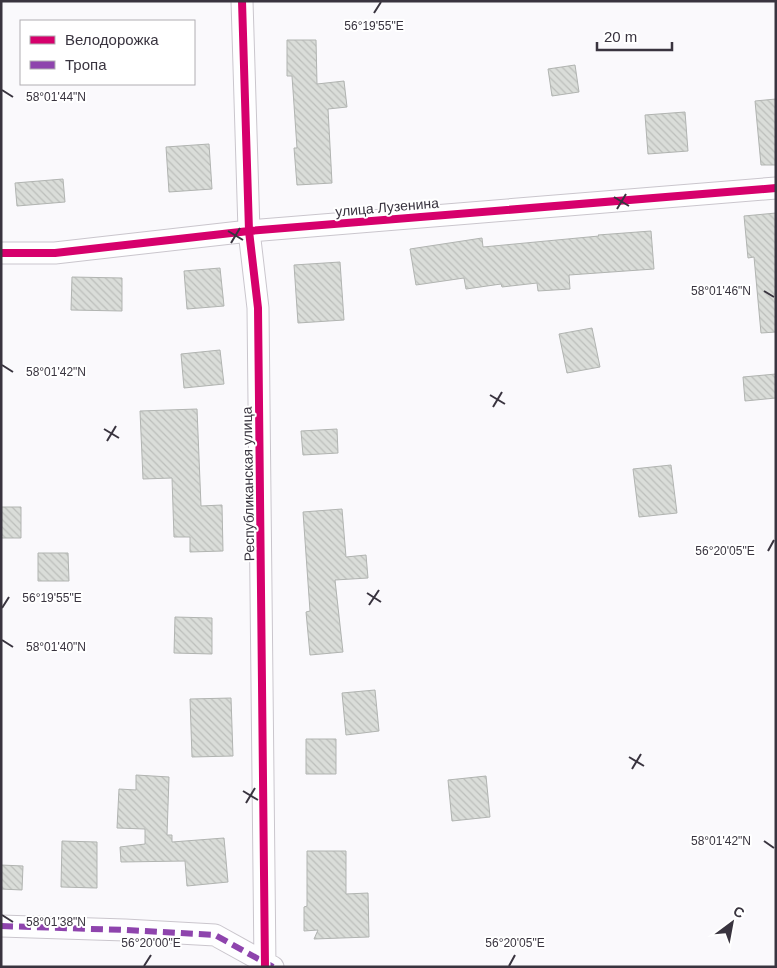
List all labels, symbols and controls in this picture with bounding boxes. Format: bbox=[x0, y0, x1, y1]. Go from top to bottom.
text: 56°19'55"E bbox=[344, 19, 404, 33]
legend bbox=[20, 20, 195, 85]
scale bar bbox=[597, 20, 672, 52]
text: 20 m bbox=[604, 28, 637, 45]
text: Велодорожка bbox=[65, 31, 159, 48]
text: Тропа bbox=[65, 56, 107, 73]
text: 58°01'44"N bbox=[26, 90, 86, 104]
street label: улица Лузенина bbox=[335, 194, 440, 219]
text: 58°01'46"N bbox=[691, 284, 751, 298]
text: 58°01'42"N bbox=[26, 365, 86, 379]
street label: Республиканская улица bbox=[239, 406, 257, 562]
text: 56°20'05"E bbox=[695, 544, 755, 558]
text: 56°19'55"E bbox=[22, 591, 82, 605]
text: 58°01'40"N bbox=[26, 640, 86, 654]
text: 58°01'42"N bbox=[691, 834, 751, 848]
north arrow bbox=[707, 898, 757, 948]
text: С bbox=[730, 903, 747, 921]
text: 58°01'38"N bbox=[26, 915, 86, 929]
text: 56°20'00"E bbox=[121, 936, 181, 950]
text: 56°20'05"E bbox=[485, 936, 545, 950]

